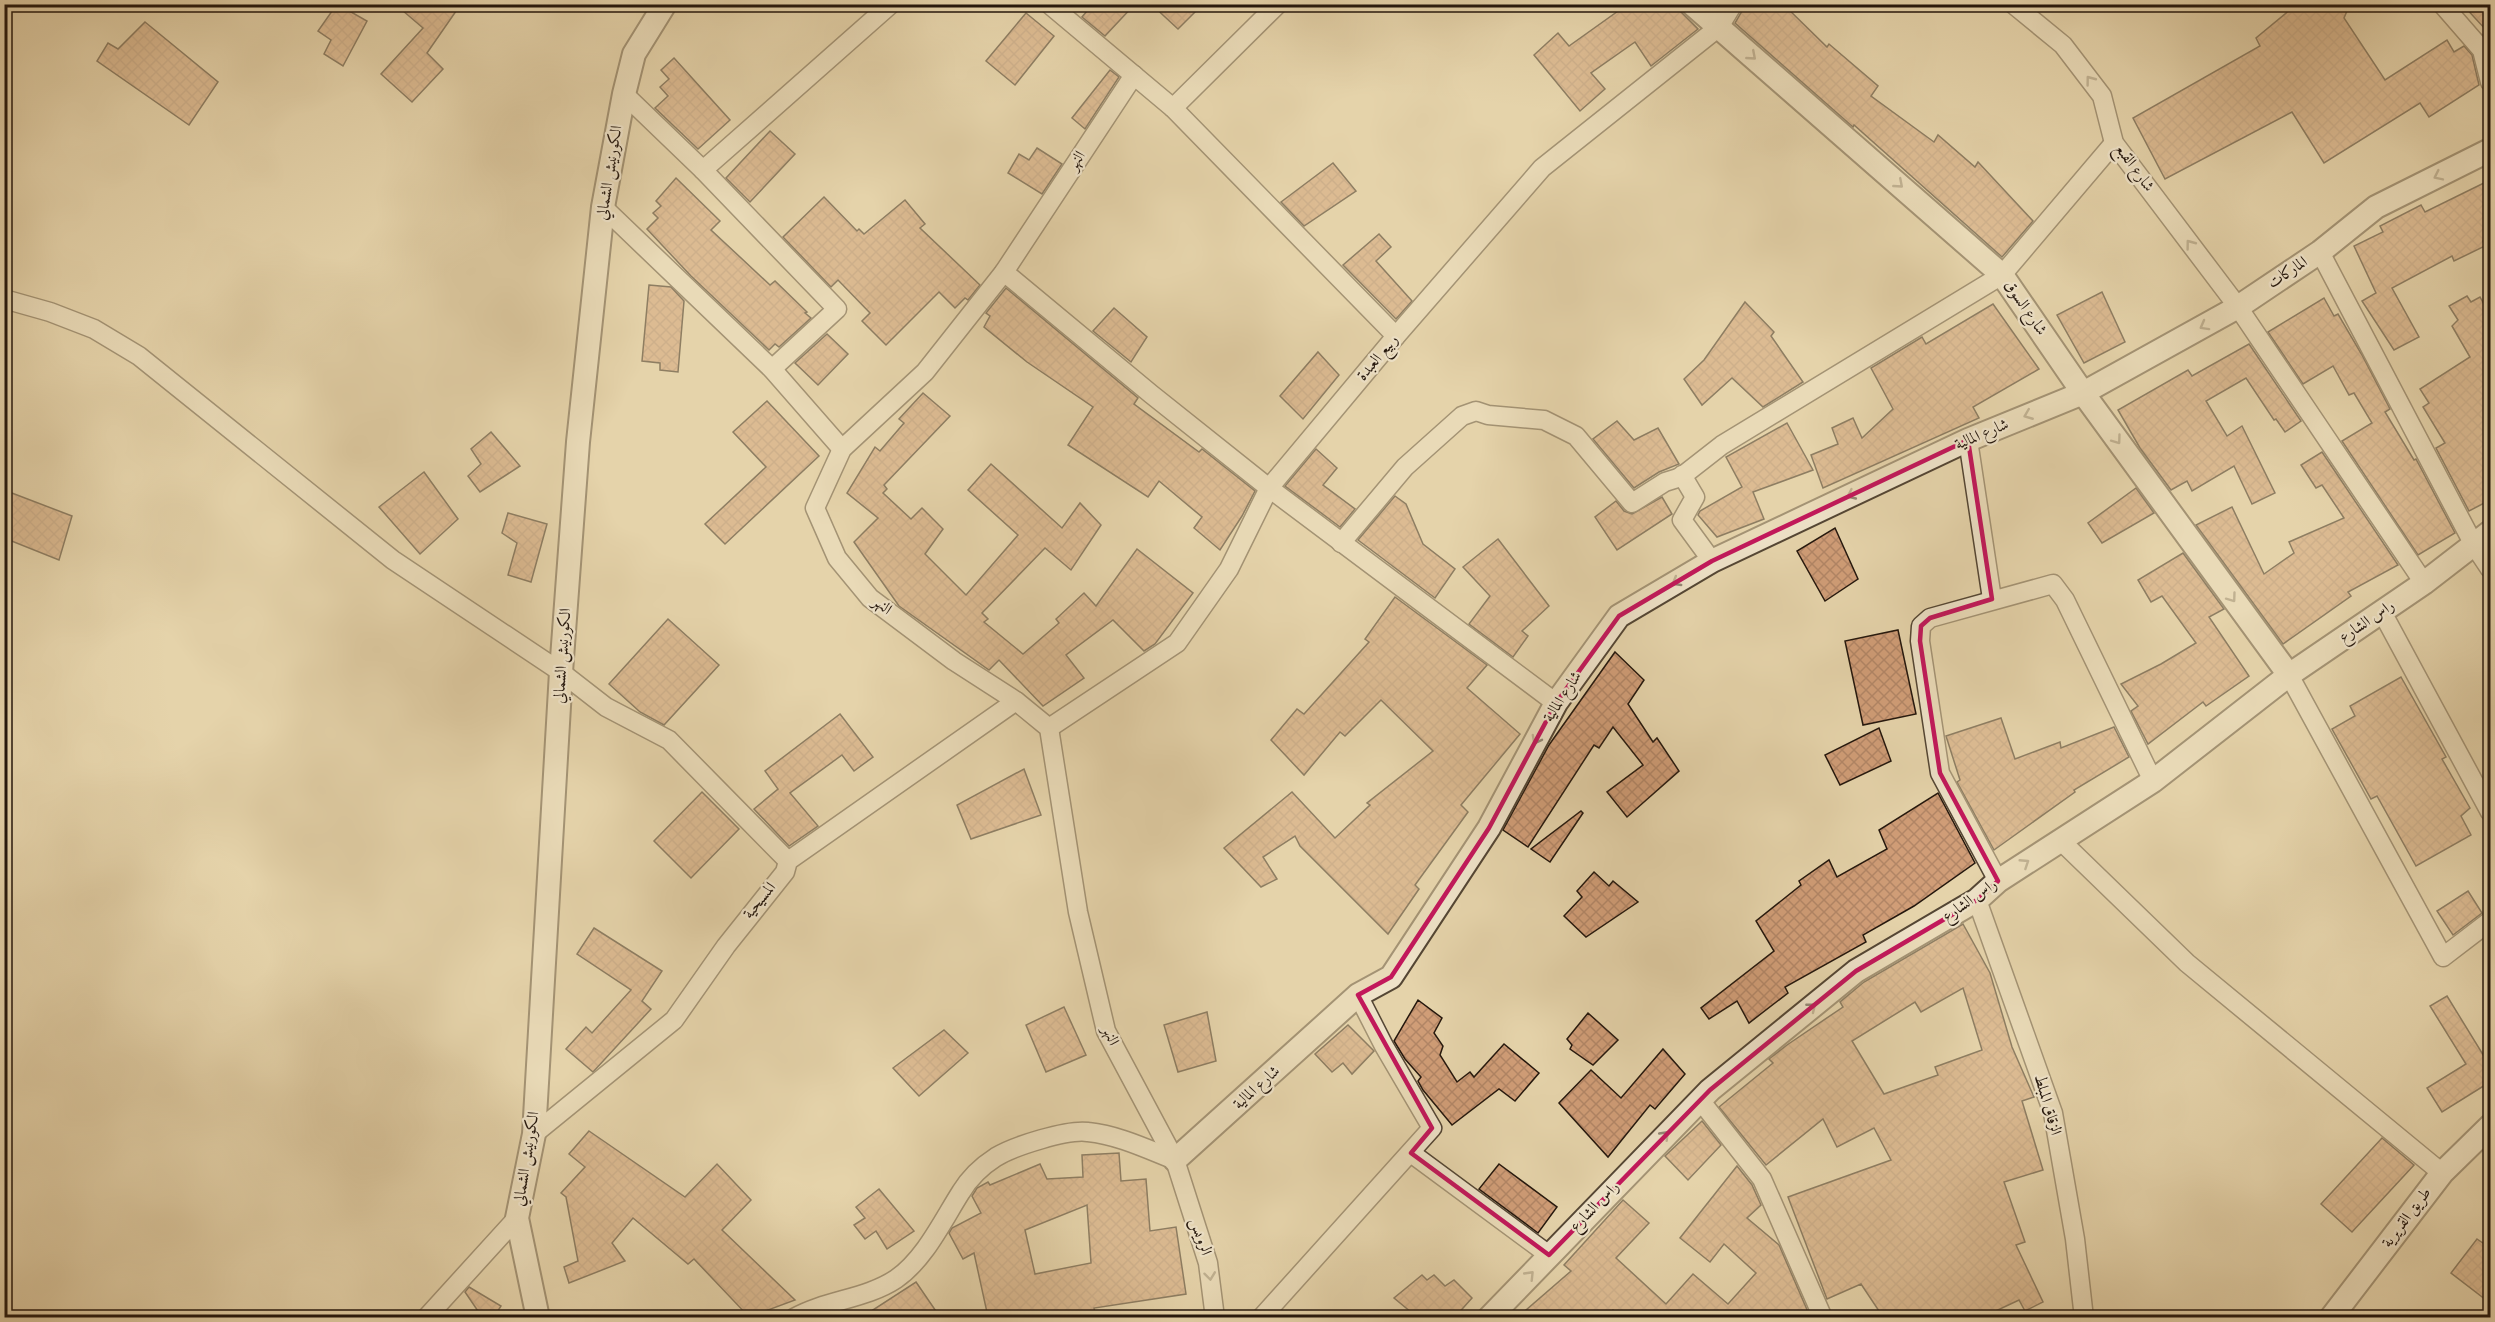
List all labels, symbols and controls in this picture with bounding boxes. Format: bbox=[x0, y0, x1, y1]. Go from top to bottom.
one-way arrow bbox=[1746, 49, 1756, 60]
one-way arrow bbox=[2086, 75, 2097, 86]
street label: الكورنيش الشمالي bbox=[592, 124, 628, 222]
street label: شارع القبع bbox=[2106, 139, 2159, 199]
street label: النهر bbox=[1061, 147, 1091, 177]
one-way arrow bbox=[2433, 169, 2444, 181]
one-way arrow bbox=[1892, 177, 1903, 188]
one-way arrow bbox=[2186, 239, 2197, 250]
street label: الماركات bbox=[2264, 252, 2312, 294]
street label: شارع السوق bbox=[1997, 276, 2052, 341]
one-way arrow bbox=[2200, 319, 2210, 330]
street label: ربيع العبدة bbox=[1352, 330, 1406, 388]
one-way arrow bbox=[2024, 408, 2035, 420]
street label: شارع المالية bbox=[1952, 414, 2013, 457]
one-way arrow bbox=[2110, 434, 2121, 445]
one-way arrow bbox=[1846, 488, 1857, 500]
one-way arrow bbox=[1672, 575, 1682, 587]
street label: النهر bbox=[866, 590, 896, 621]
one-way arrow bbox=[2225, 591, 2236, 602]
street label: راس الشارع bbox=[2335, 595, 2400, 650]
street label: الكورنيش الشمالي bbox=[549, 608, 577, 704]
street label: شارع المالية bbox=[1538, 667, 1588, 727]
one-way arrow bbox=[1532, 734, 1543, 744]
one-way arrow bbox=[2019, 859, 2030, 870]
street label: راس الشارع bbox=[1938, 874, 2003, 929]
street label: المسيحية bbox=[738, 878, 782, 924]
one-way arrow bbox=[1805, 1003, 1816, 1014]
street label: النهر bbox=[1095, 1021, 1124, 1049]
street label: شارع المالية bbox=[1229, 1061, 1286, 1116]
street label: الزقاق المبلط bbox=[2028, 1072, 2066, 1138]
street label: الكورنيش الشمالي bbox=[509, 1110, 545, 1208]
one-way arrow bbox=[1658, 1131, 1669, 1141]
street label: راس الشارع bbox=[1565, 1177, 1626, 1238]
street label: طريق القريرية bbox=[2377, 1183, 2437, 1253]
street label: الرويس bbox=[1184, 1215, 1216, 1259]
one-way arrow bbox=[1203, 1271, 1216, 1280]
one-way arrow bbox=[1522, 1272, 1533, 1283]

